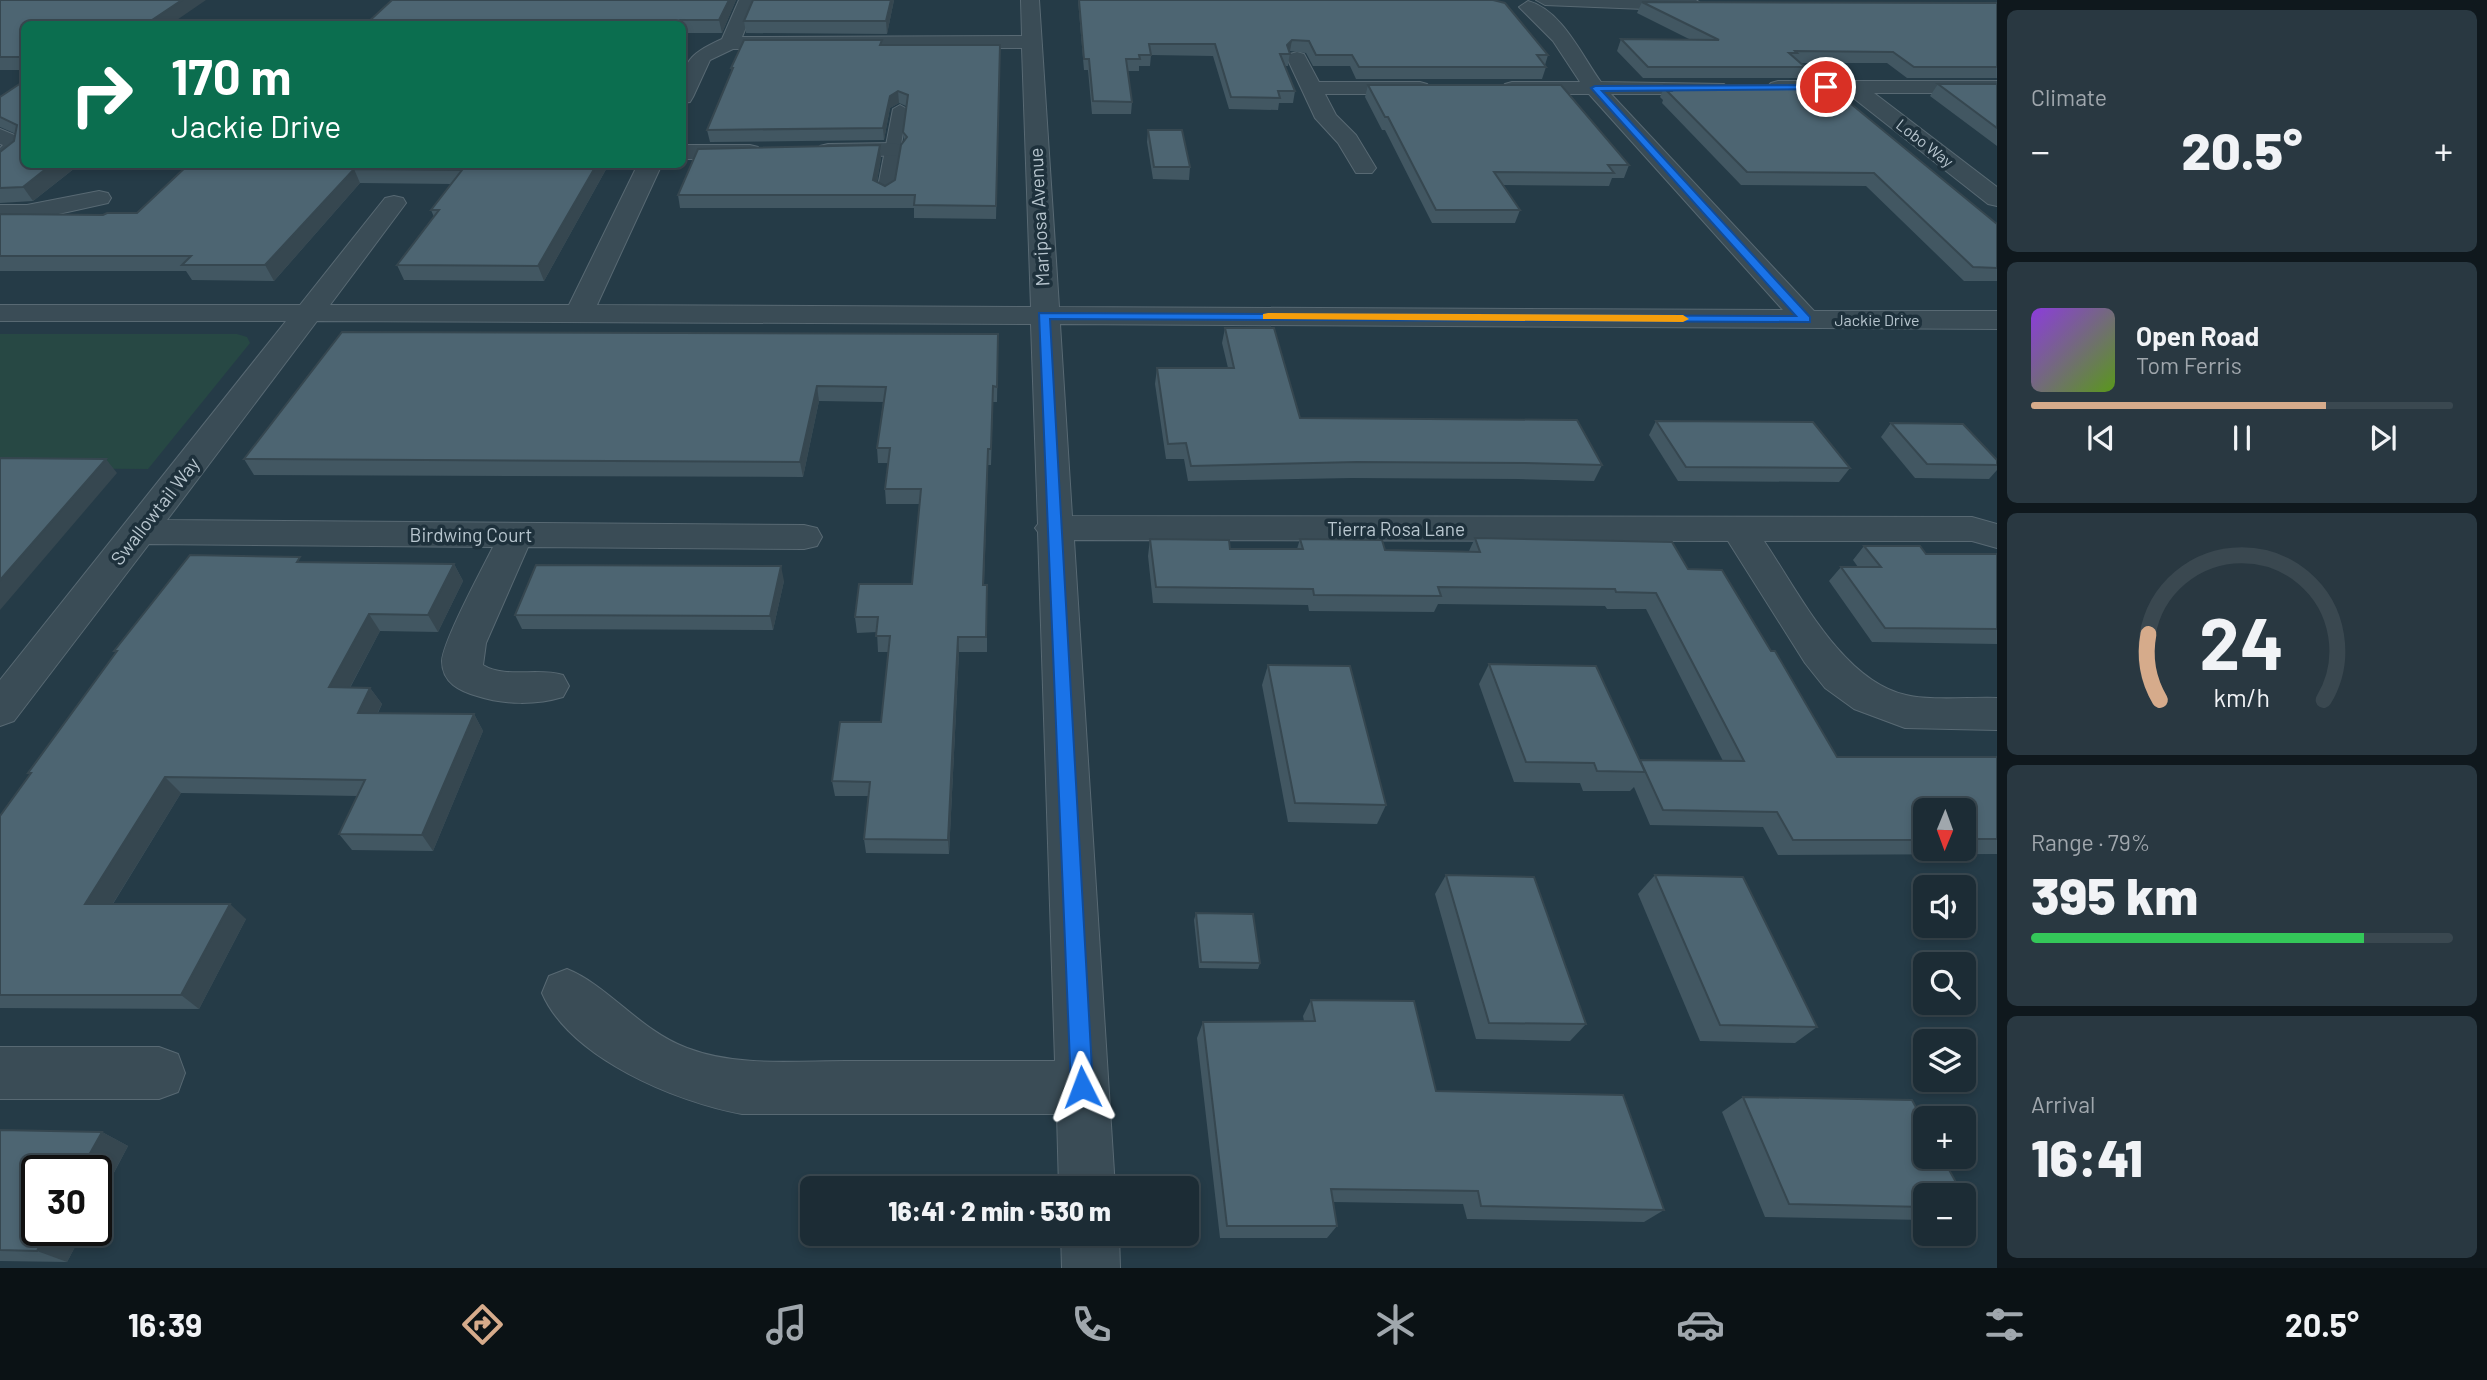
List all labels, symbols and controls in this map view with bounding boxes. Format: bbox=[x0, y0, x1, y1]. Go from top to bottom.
text: 170 m bbox=[171, 46, 291, 105]
icon: right bbox=[56, 49, 147, 140]
pin bbox=[1796, 57, 1856, 117]
icon: arrive bbox=[1807, 68, 1845, 106]
text: Climate bbox=[2031, 83, 2107, 111]
text: Jackie Drive bbox=[171, 106, 341, 144]
street label: Lobo Way bbox=[1893, 114, 1958, 171]
text: 20.5° bbox=[2181, 118, 2303, 180]
text: − bbox=[2031, 127, 2050, 173]
text: + bbox=[2434, 127, 2453, 173]
street label: Mariposa Avenue bbox=[1023, 147, 1054, 287]
street label: Jackie Drive bbox=[1834, 310, 1920, 329]
text: Open Road bbox=[2136, 320, 2259, 351]
text: Tom Ferris bbox=[2136, 351, 2242, 379]
icon: previous bbox=[2082, 419, 2120, 457]
icon: pause bbox=[2223, 419, 2261, 457]
icon: next bbox=[2364, 419, 2402, 457]
street label: Swallowtail Way bbox=[105, 452, 204, 569]
street label: Tierra Rosa Lane bbox=[1327, 517, 1465, 540]
street label: Birdwing Court bbox=[410, 523, 532, 546]
text: 24 bbox=[2200, 597, 2284, 685]
text: km/h bbox=[2214, 682, 2270, 712]
north arrow bbox=[1913, 798, 1976, 861]
map controls bbox=[1913, 798, 1976, 1246]
text: Range · 79% bbox=[2031, 828, 2150, 856]
text: 395 km bbox=[2031, 863, 2198, 925]
button: sound bbox=[1913, 875, 1976, 938]
button: search bbox=[1913, 952, 1976, 1015]
button: layers bbox=[1913, 1029, 1976, 1092]
position arrow bbox=[1045, 1050, 1119, 1124]
text: Arrival bbox=[2031, 1090, 2095, 1118]
button: + bbox=[1913, 1106, 1976, 1169]
text: 16:41 bbox=[2031, 1125, 2143, 1187]
speed limit sign: 30 bbox=[21, 1155, 112, 1246]
button: − bbox=[1913, 1183, 1976, 1246]
text: 16:41 · 2 min · 530 m bbox=[888, 1195, 1111, 1226]
icon: directions bbox=[458, 1300, 507, 1349]
icon: music bbox=[762, 1300, 811, 1349]
icon: phone bbox=[1067, 1300, 1116, 1349]
icon: climate bbox=[1371, 1300, 1420, 1349]
icon: car bbox=[1676, 1300, 1725, 1349]
icon: filters bbox=[1980, 1300, 2029, 1349]
text: 16:39 bbox=[128, 1305, 202, 1343]
text: 20.5° bbox=[2285, 1305, 2359, 1343]

